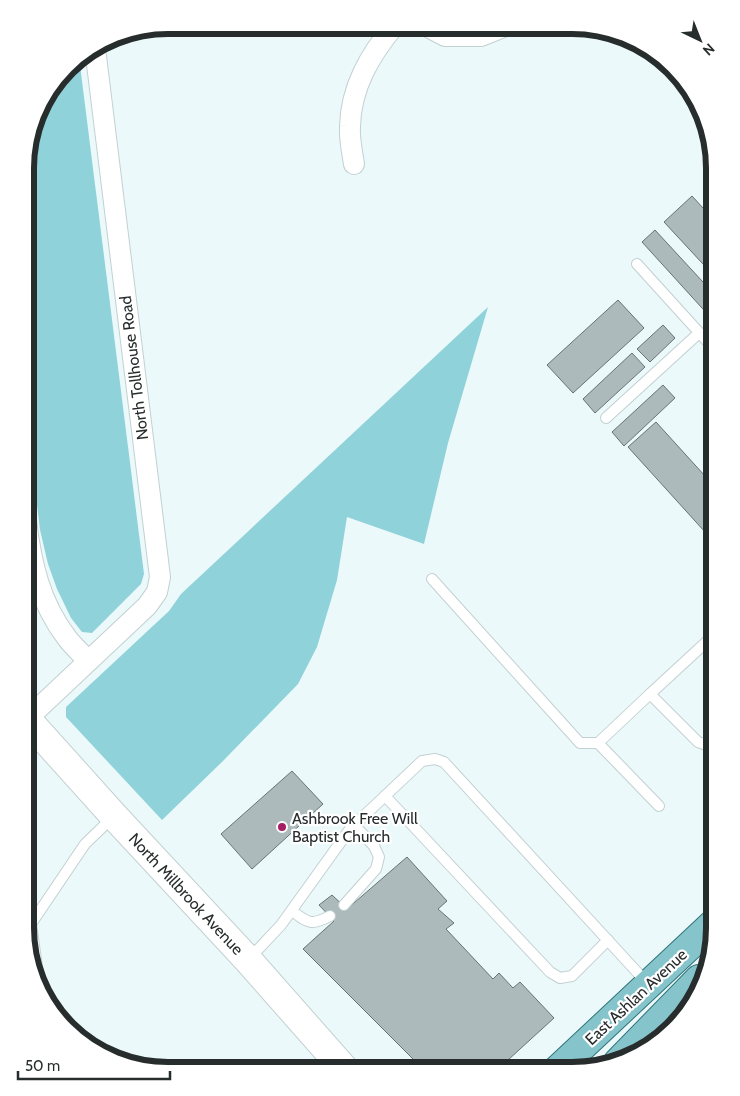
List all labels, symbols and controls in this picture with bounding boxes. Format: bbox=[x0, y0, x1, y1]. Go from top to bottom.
north arrow bbox=[675, 15, 725, 65]
text: N bbox=[699, 40, 719, 59]
street label: North Tollhouse Road bbox=[116, 295, 152, 441]
place label: Ashbrook Free Will Baptist Church bbox=[292, 809, 418, 846]
marker: Ashbrook Free Will Baptist Church bbox=[276, 821, 288, 833]
street label: North Millbrook Avenue bbox=[125, 829, 247, 959]
street label: East Ashlan Avenue bbox=[581, 945, 691, 1049]
scale bar bbox=[18, 1048, 170, 1080]
text: 50 m bbox=[25, 1057, 60, 1075]

